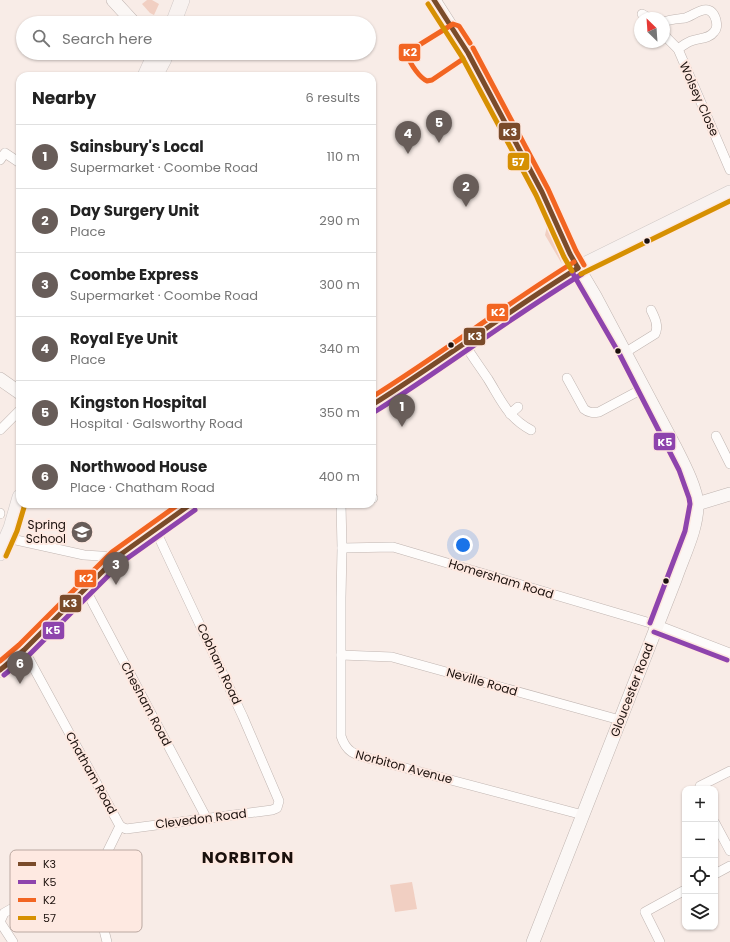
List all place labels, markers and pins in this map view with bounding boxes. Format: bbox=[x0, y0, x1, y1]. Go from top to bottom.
pin: 5 bbox=[426, 110, 452, 143]
pin: 4 bbox=[395, 121, 421, 154]
pin: 2 bbox=[453, 174, 479, 207]
unlabelled marker bbox=[642, 236, 652, 246]
unlabelled marker bbox=[446, 340, 456, 350]
unlabelled marker bbox=[613, 346, 623, 356]
pin: 1 bbox=[389, 394, 415, 427]
place label: Spring School bbox=[26, 516, 66, 547]
school or university icon: Spring School bbox=[69, 519, 95, 545]
pin: 3 bbox=[103, 552, 129, 585]
unlabelled marker bbox=[661, 576, 671, 586]
pin: 6 bbox=[7, 651, 33, 684]

